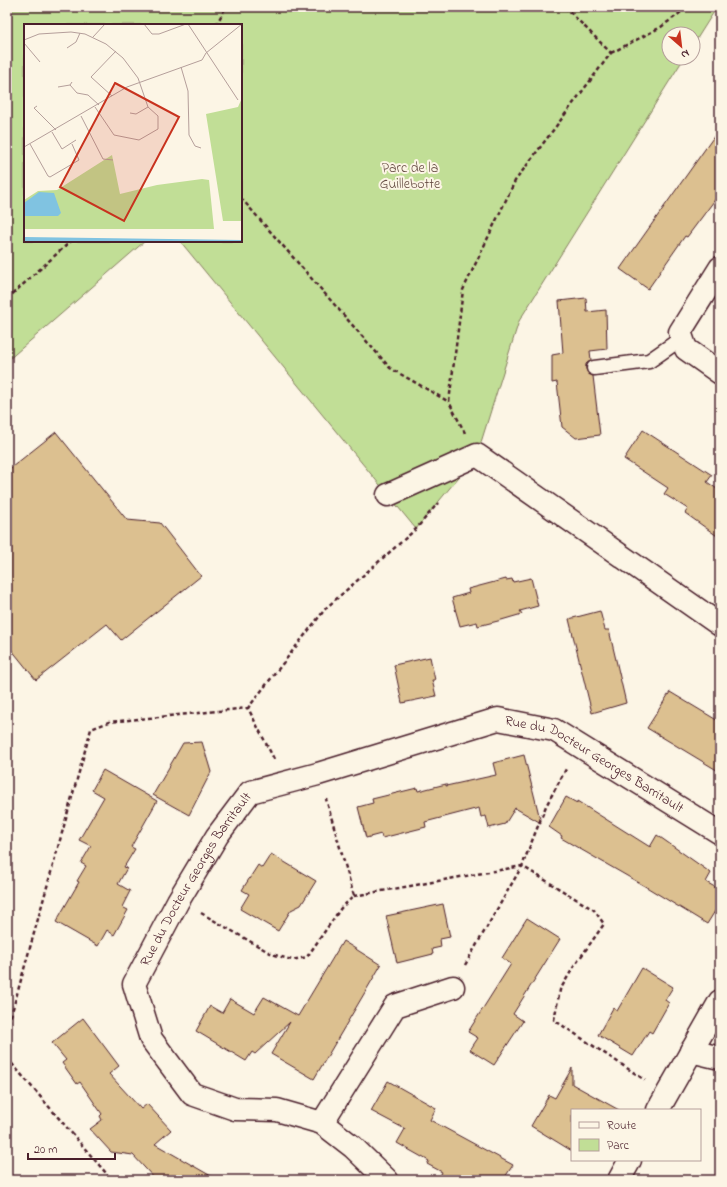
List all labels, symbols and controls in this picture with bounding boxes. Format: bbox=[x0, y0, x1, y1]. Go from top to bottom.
inset map bbox=[24, 24, 242, 242]
north arrow bbox=[661, 26, 701, 66]
text: N bbox=[678, 45, 692, 63]
park label: Parc de la Guillebotte bbox=[380, 158, 441, 195]
street label: Rue du Docteur Georges Barritault bbox=[503, 710, 688, 819]
street label: Rue du Docteur Georges Barritault bbox=[135, 787, 257, 970]
legend bbox=[571, 1109, 701, 1161]
text: Route bbox=[607, 1117, 637, 1135]
scale bar bbox=[28, 1135, 115, 1161]
text: Parc bbox=[607, 1137, 629, 1155]
text: 20 m bbox=[34, 1141, 57, 1159]

